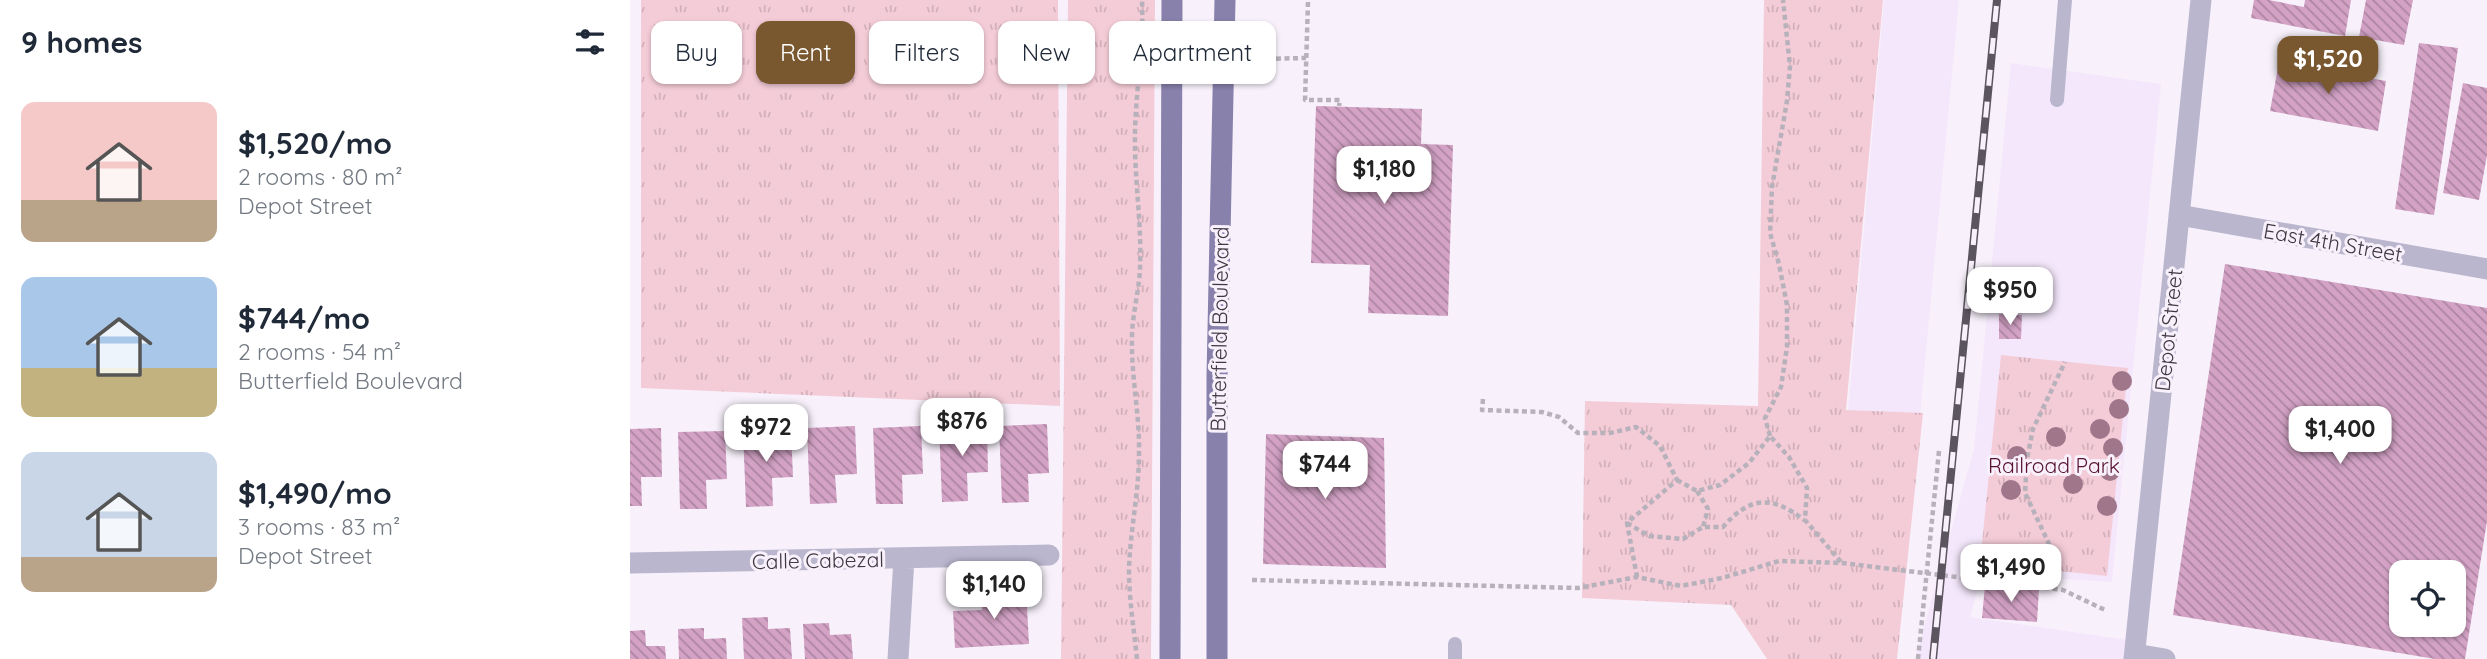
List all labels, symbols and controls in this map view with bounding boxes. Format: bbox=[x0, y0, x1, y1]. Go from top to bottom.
chip: Buy bbox=[651, 21, 742, 84]
chip: Rent bbox=[756, 21, 855, 84]
chip: Filters bbox=[869, 21, 984, 84]
chip: New bbox=[998, 21, 1095, 84]
chip: Apartment bbox=[1109, 21, 1276, 84]
text: 9 homes bbox=[21, 23, 143, 61]
icon: filters bbox=[571, 23, 609, 61]
pin: $1,520 bbox=[2271, 36, 2385, 96]
text: $1,520 bbox=[2293, 44, 2363, 73]
text: $1,520/mo bbox=[238, 124, 392, 162]
icon: home bbox=[77, 130, 161, 214]
pin: $1,180 bbox=[1327, 146, 1441, 206]
text: $1,180 bbox=[1352, 154, 1416, 183]
text: 2 rooms · 80 m² bbox=[238, 162, 403, 191]
text: Depot Street bbox=[238, 191, 372, 220]
street label: East 4th Street bbox=[2262, 217, 2404, 267]
street label: Butterfield Boulevard bbox=[1204, 226, 1234, 432]
pin: $950 bbox=[1969, 268, 2051, 327]
street label: Depot Street bbox=[2149, 268, 2187, 392]
text: $950 bbox=[1983, 275, 2037, 304]
text: $744/mo bbox=[238, 299, 370, 337]
icon: home bbox=[77, 305, 161, 389]
text: 2 rooms · 54 m² bbox=[238, 337, 401, 366]
text: Butterfield Boulevard bbox=[238, 366, 463, 395]
pin: $876 bbox=[921, 398, 1003, 458]
pin: $972 bbox=[725, 405, 807, 464]
text: $876 bbox=[937, 406, 988, 435]
pin: $1,400 bbox=[2283, 406, 2397, 466]
text: $972 bbox=[740, 412, 792, 441]
text: $1,400 bbox=[2305, 414, 2375, 443]
pin: $744 bbox=[1284, 442, 1366, 501]
text: $744 bbox=[1299, 449, 1351, 478]
park label: Railroad Park bbox=[1988, 452, 2120, 478]
text: $1,490/mo bbox=[238, 474, 392, 512]
icon: home bbox=[77, 480, 161, 564]
text: 3 rooms · 83 m² bbox=[238, 512, 400, 541]
text: Depot Street bbox=[238, 541, 372, 570]
pin: $1,490 bbox=[1954, 544, 2068, 604]
street label: Calle Cabezal bbox=[752, 546, 884, 574]
text: $1,490 bbox=[1976, 552, 2046, 581]
map controls bbox=[2389, 560, 2466, 637]
button: locate bbox=[2389, 560, 2466, 637]
pin: $1,140 bbox=[937, 562, 1051, 621]
text: $1,140 bbox=[962, 569, 1026, 598]

